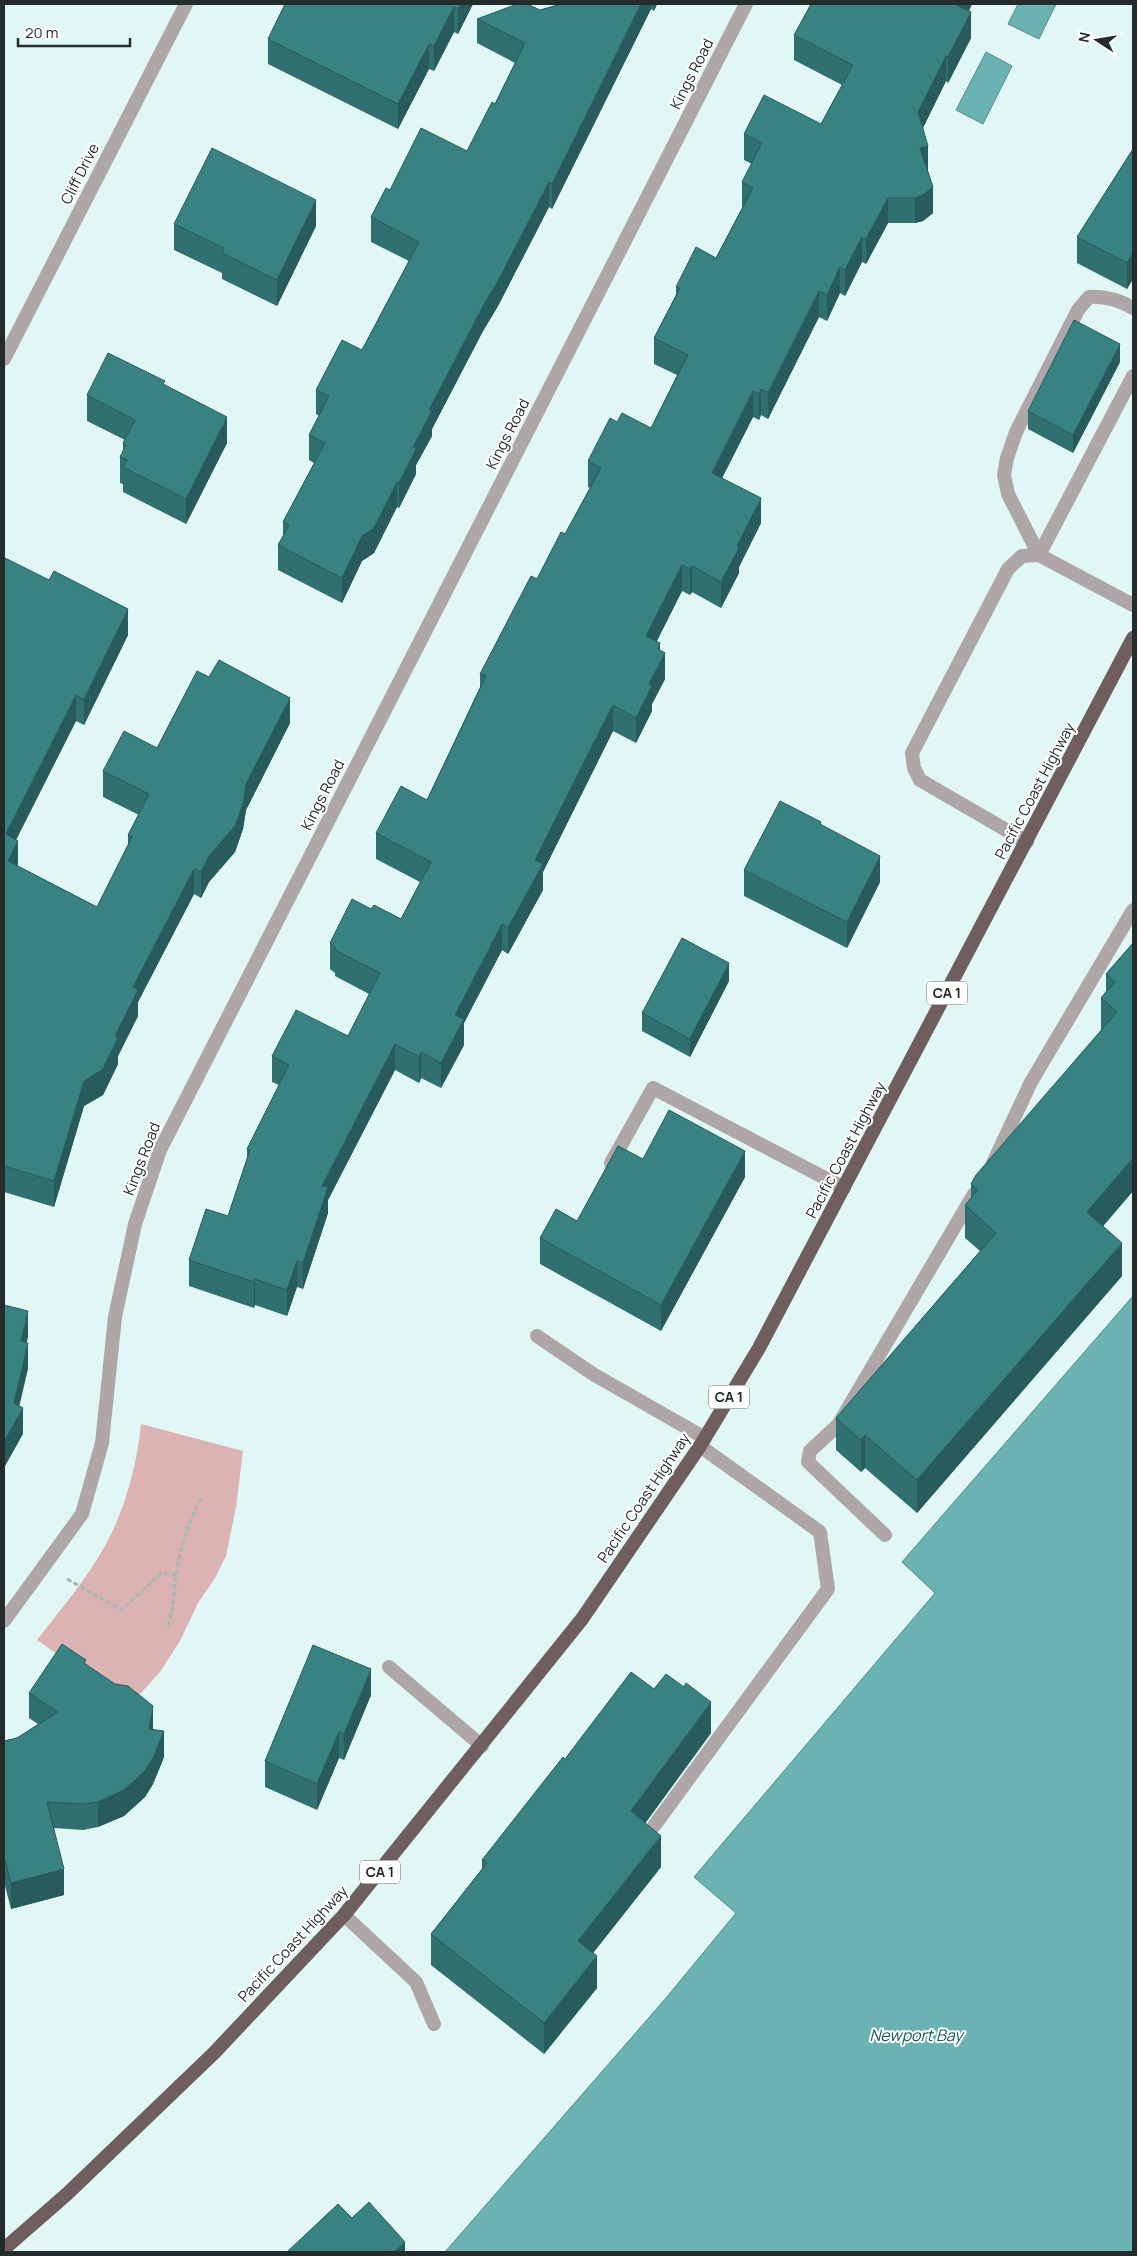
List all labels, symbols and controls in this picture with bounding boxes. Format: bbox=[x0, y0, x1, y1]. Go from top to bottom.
scale bar bbox=[18, 15, 130, 47]
north arrow bbox=[1072, 15, 1122, 65]
text: 20 m bbox=[25, 22, 58, 43]
text: N bbox=[1073, 30, 1094, 44]
street label: Kings Road bbox=[665, 35, 718, 113]
street label: Cliff Drive bbox=[55, 140, 104, 208]
street label: Kings Road bbox=[481, 395, 534, 473]
street label: Pacific Coast Highway bbox=[990, 719, 1080, 863]
street label: Kings Road bbox=[296, 756, 349, 834]
road number: CA 1 bbox=[927, 981, 967, 1004]
street label: Pacific Coast Highway bbox=[801, 1078, 891, 1222]
street label: Kings Road bbox=[118, 1119, 165, 1198]
road number: CA 1 bbox=[709, 1385, 749, 1408]
street label: Pacific Coast Highway bbox=[592, 1429, 695, 1567]
road number: CA 1 bbox=[360, 1860, 400, 1884]
street label: Pacific Coast Highway bbox=[233, 1881, 352, 2006]
water label: Newport Bay bbox=[869, 2024, 965, 2046]

